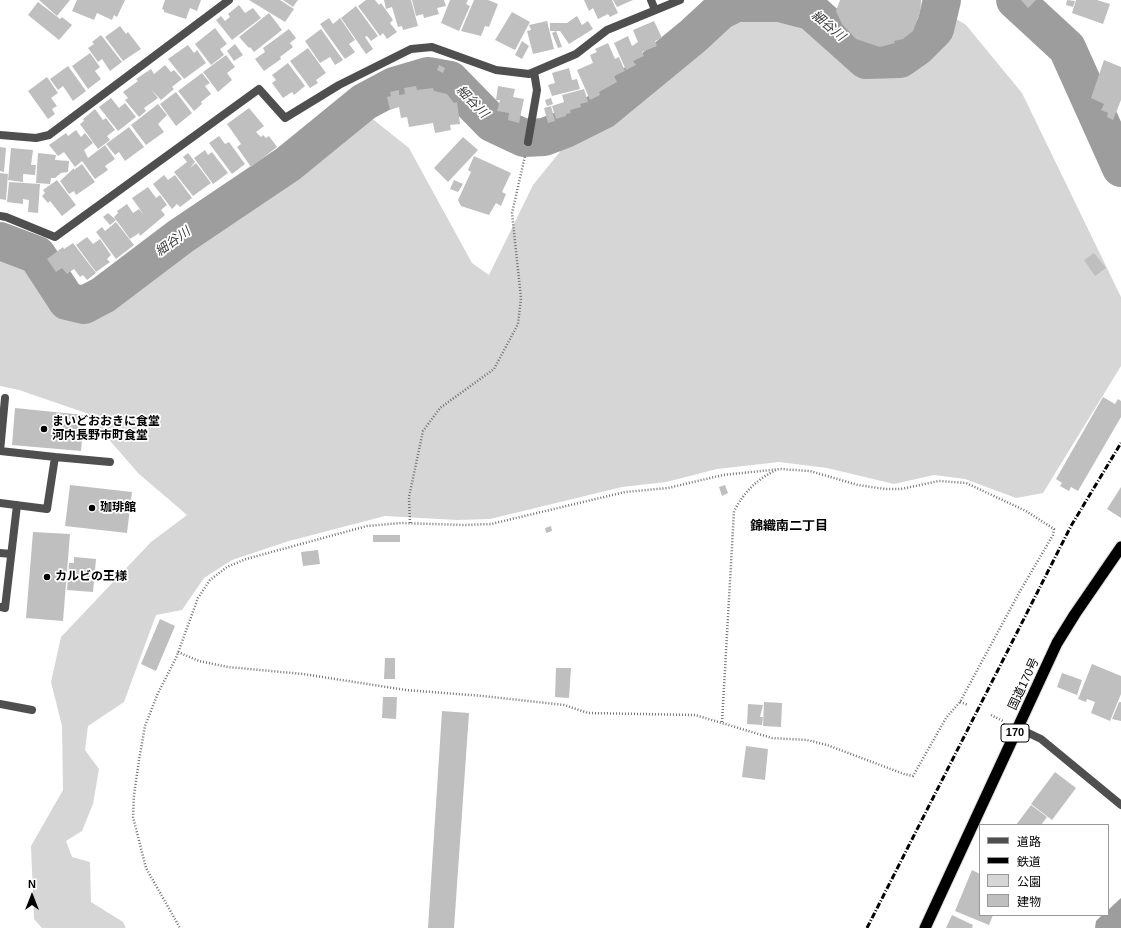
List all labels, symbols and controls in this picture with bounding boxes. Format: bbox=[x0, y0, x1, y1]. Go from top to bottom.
water label: 細谷川 bbox=[808, 7, 848, 45]
water label: 細谷川 bbox=[453, 83, 491, 121]
water label: 細谷川 bbox=[153, 224, 193, 260]
place label: まいどおおきに食堂 河内長野市町食堂 bbox=[52, 415, 160, 443]
marker: まいどおおきに食堂 河内長野市町食堂 bbox=[39, 424, 49, 434]
place label: 珈琲館 bbox=[100, 501, 136, 515]
marker: 珈琲館 bbox=[87, 503, 97, 513]
district label: 錦織南二丁目 bbox=[750, 518, 828, 534]
place label: カルビの王様 bbox=[55, 570, 127, 584]
marker: カルビの王様 bbox=[42, 572, 52, 582]
street label: 国道170号 bbox=[1006, 656, 1042, 712]
road number: 170 bbox=[1001, 724, 1029, 742]
legend bbox=[979, 824, 1109, 916]
text: 道路 bbox=[1017, 835, 1041, 849]
text: 鉄道 bbox=[1017, 855, 1041, 869]
text: 公園 bbox=[1017, 875, 1041, 889]
north arrow bbox=[12, 876, 52, 916]
text: N bbox=[28, 878, 36, 890]
text: 建物 bbox=[1017, 895, 1041, 909]

